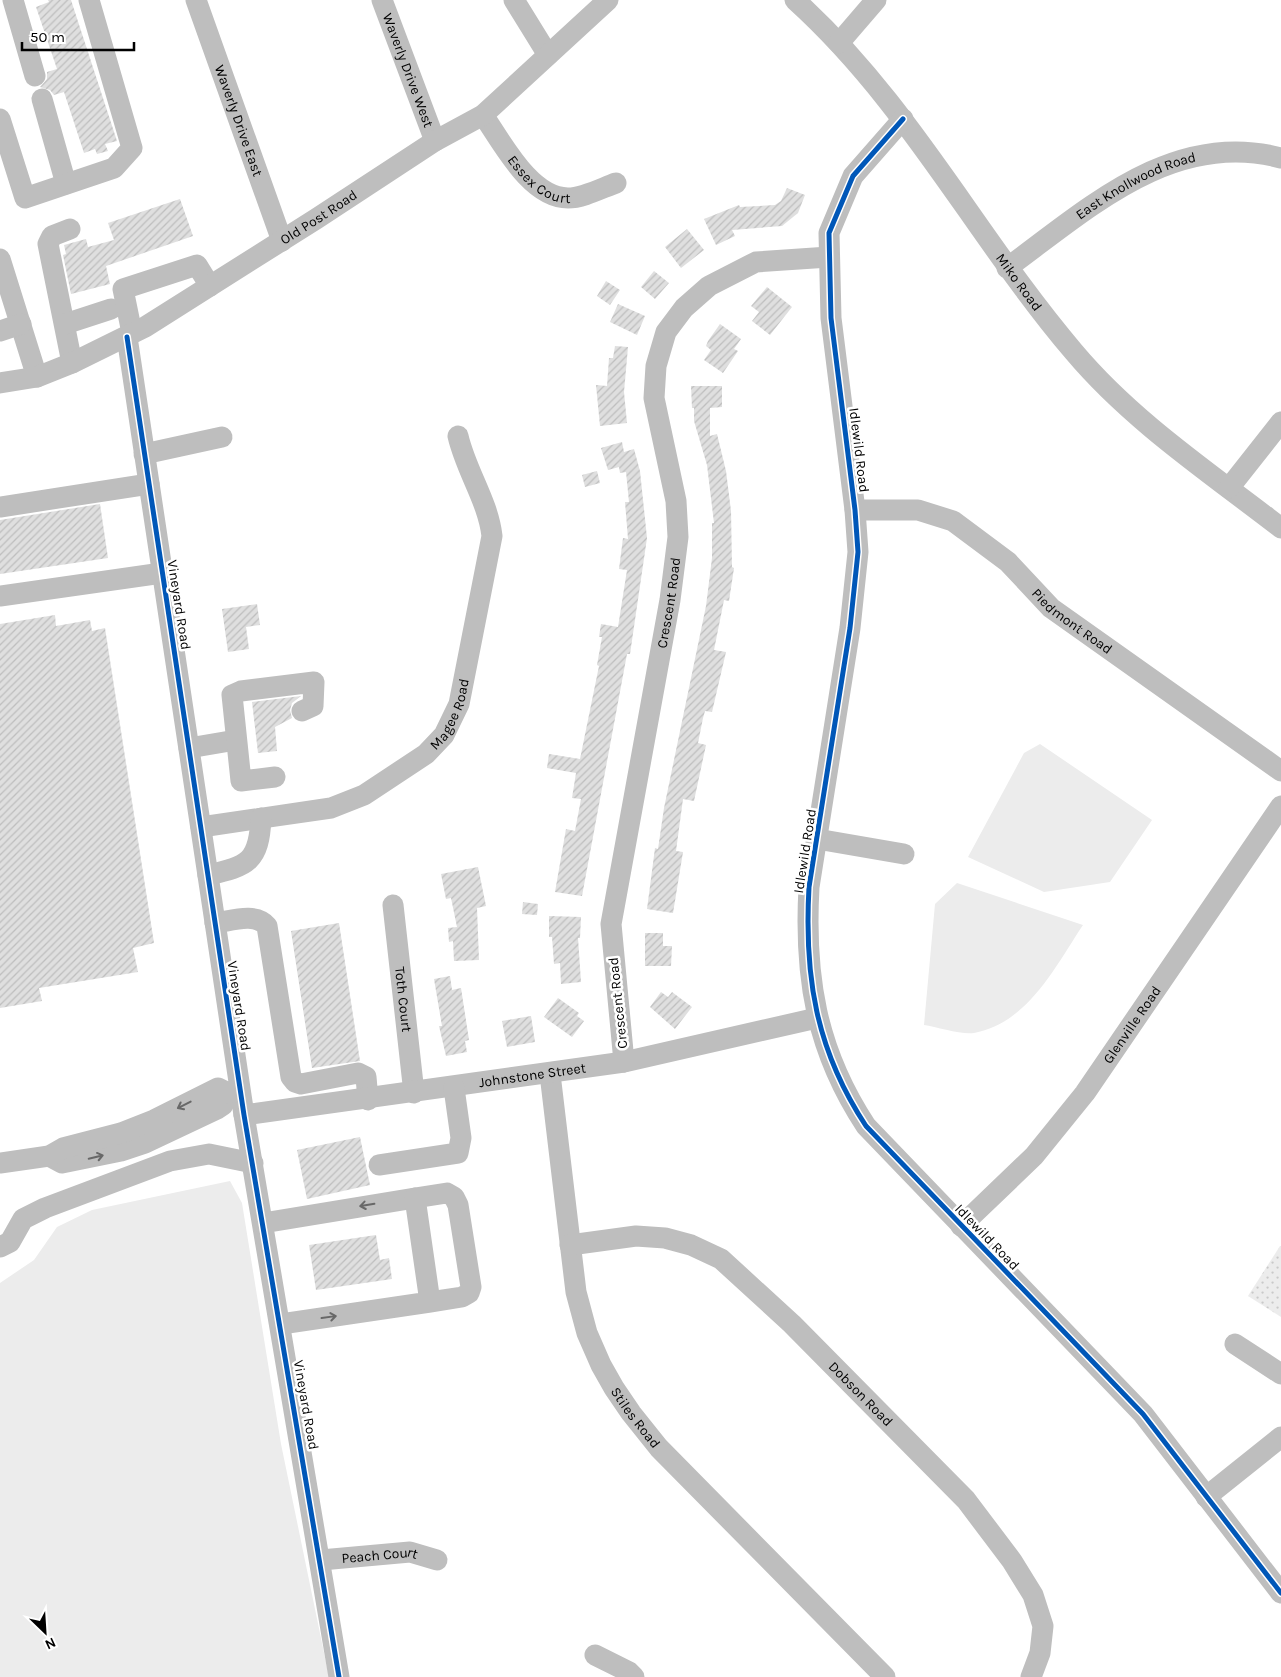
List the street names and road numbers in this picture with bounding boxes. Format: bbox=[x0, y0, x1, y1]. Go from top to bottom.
street label: Waverly Drive West bbox=[379, 11, 438, 130]
street label: Waverly Drive East bbox=[211, 63, 267, 179]
street label: East Knollwood Road bbox=[1072, 148, 1197, 223]
street label: Essex Court bbox=[504, 152, 570, 207]
street label: Old Post Road bbox=[277, 186, 360, 248]
street label: Miko Road bbox=[992, 250, 1046, 314]
street label: Idlewild Road bbox=[845, 407, 873, 493]
street label: Crescent Road bbox=[653, 556, 684, 650]
street label: Vineyard Road bbox=[164, 559, 194, 651]
street label: Piedmont Road bbox=[1028, 585, 1116, 657]
street label: Magee Road bbox=[426, 677, 472, 753]
street label: Idlewild Road bbox=[790, 807, 820, 895]
street label: Crescent Road bbox=[605, 956, 631, 1050]
street label: Vineyard Road bbox=[224, 960, 254, 1052]
street label: Toth Court bbox=[391, 966, 416, 1033]
street label: Glenville Road bbox=[1099, 982, 1164, 1067]
street label: Johnstone Street bbox=[478, 1059, 587, 1091]
street label: Idlewild Road bbox=[951, 1200, 1023, 1274]
street label: Dobson Road bbox=[825, 1358, 897, 1430]
street label: Vineyard Road bbox=[290, 1359, 322, 1451]
street label: Stiles Road bbox=[607, 1384, 664, 1451]
street label: Peach Court bbox=[341, 1543, 420, 1567]

